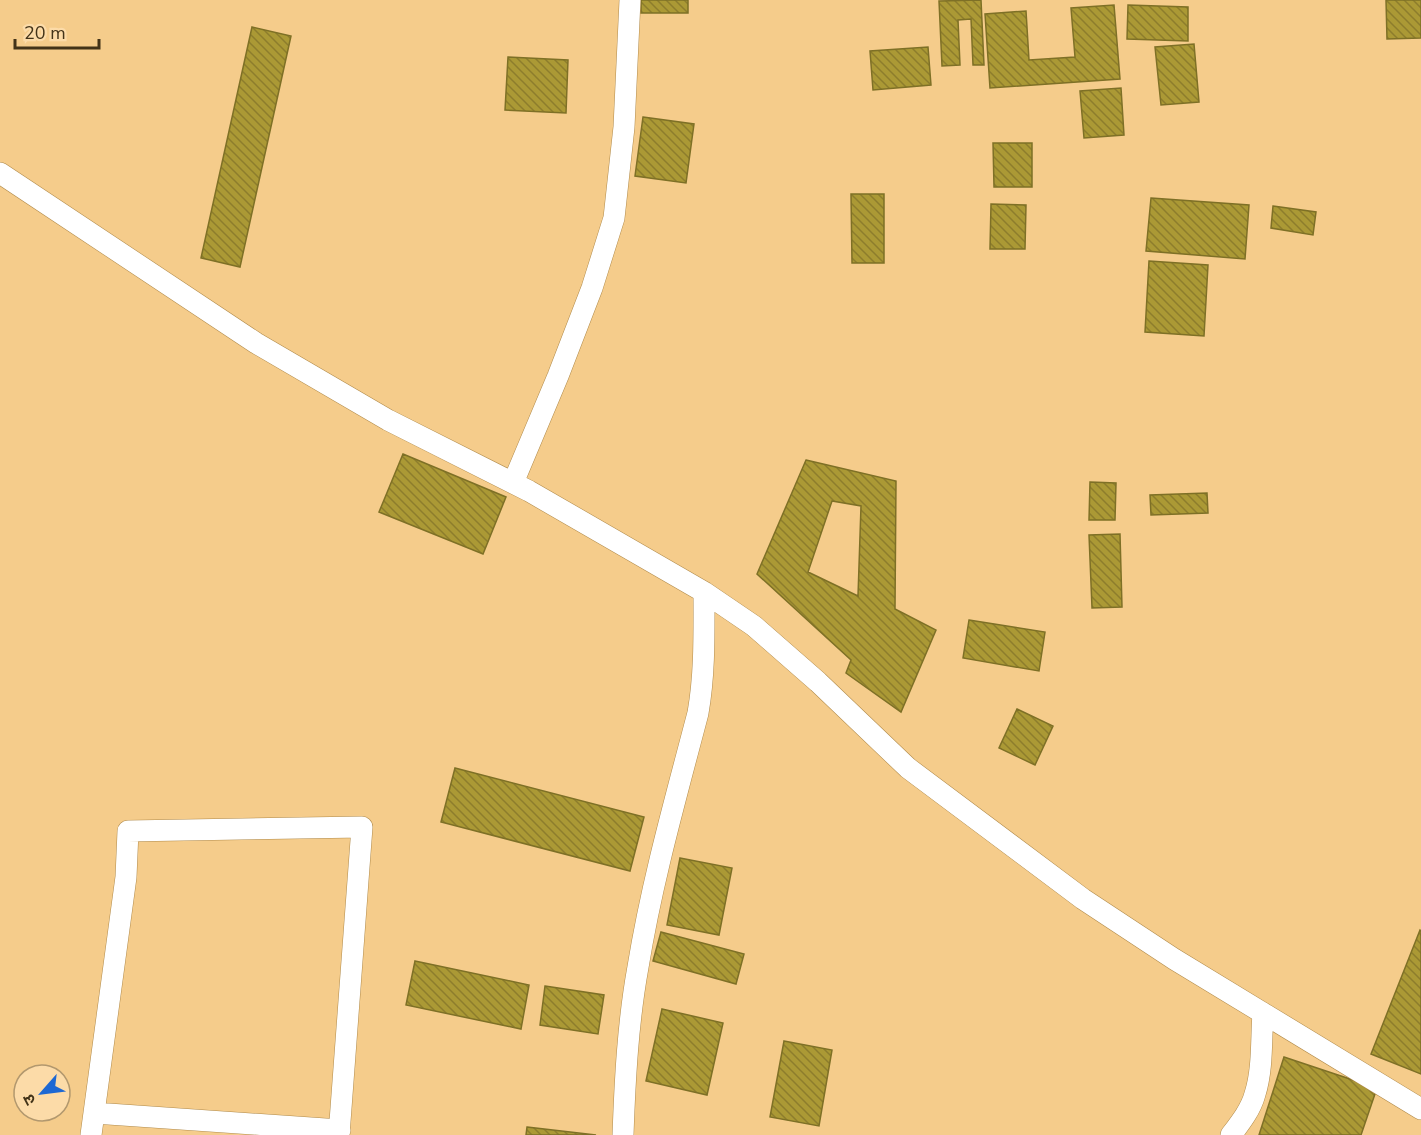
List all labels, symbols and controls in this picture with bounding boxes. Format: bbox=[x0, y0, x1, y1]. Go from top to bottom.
scale bar bbox=[15, 12, 99, 50]
text: 20 m bbox=[24, 21, 66, 45]
north arrow bbox=[12, 1063, 72, 1123]
text: उ bbox=[17, 1090, 42, 1109]

